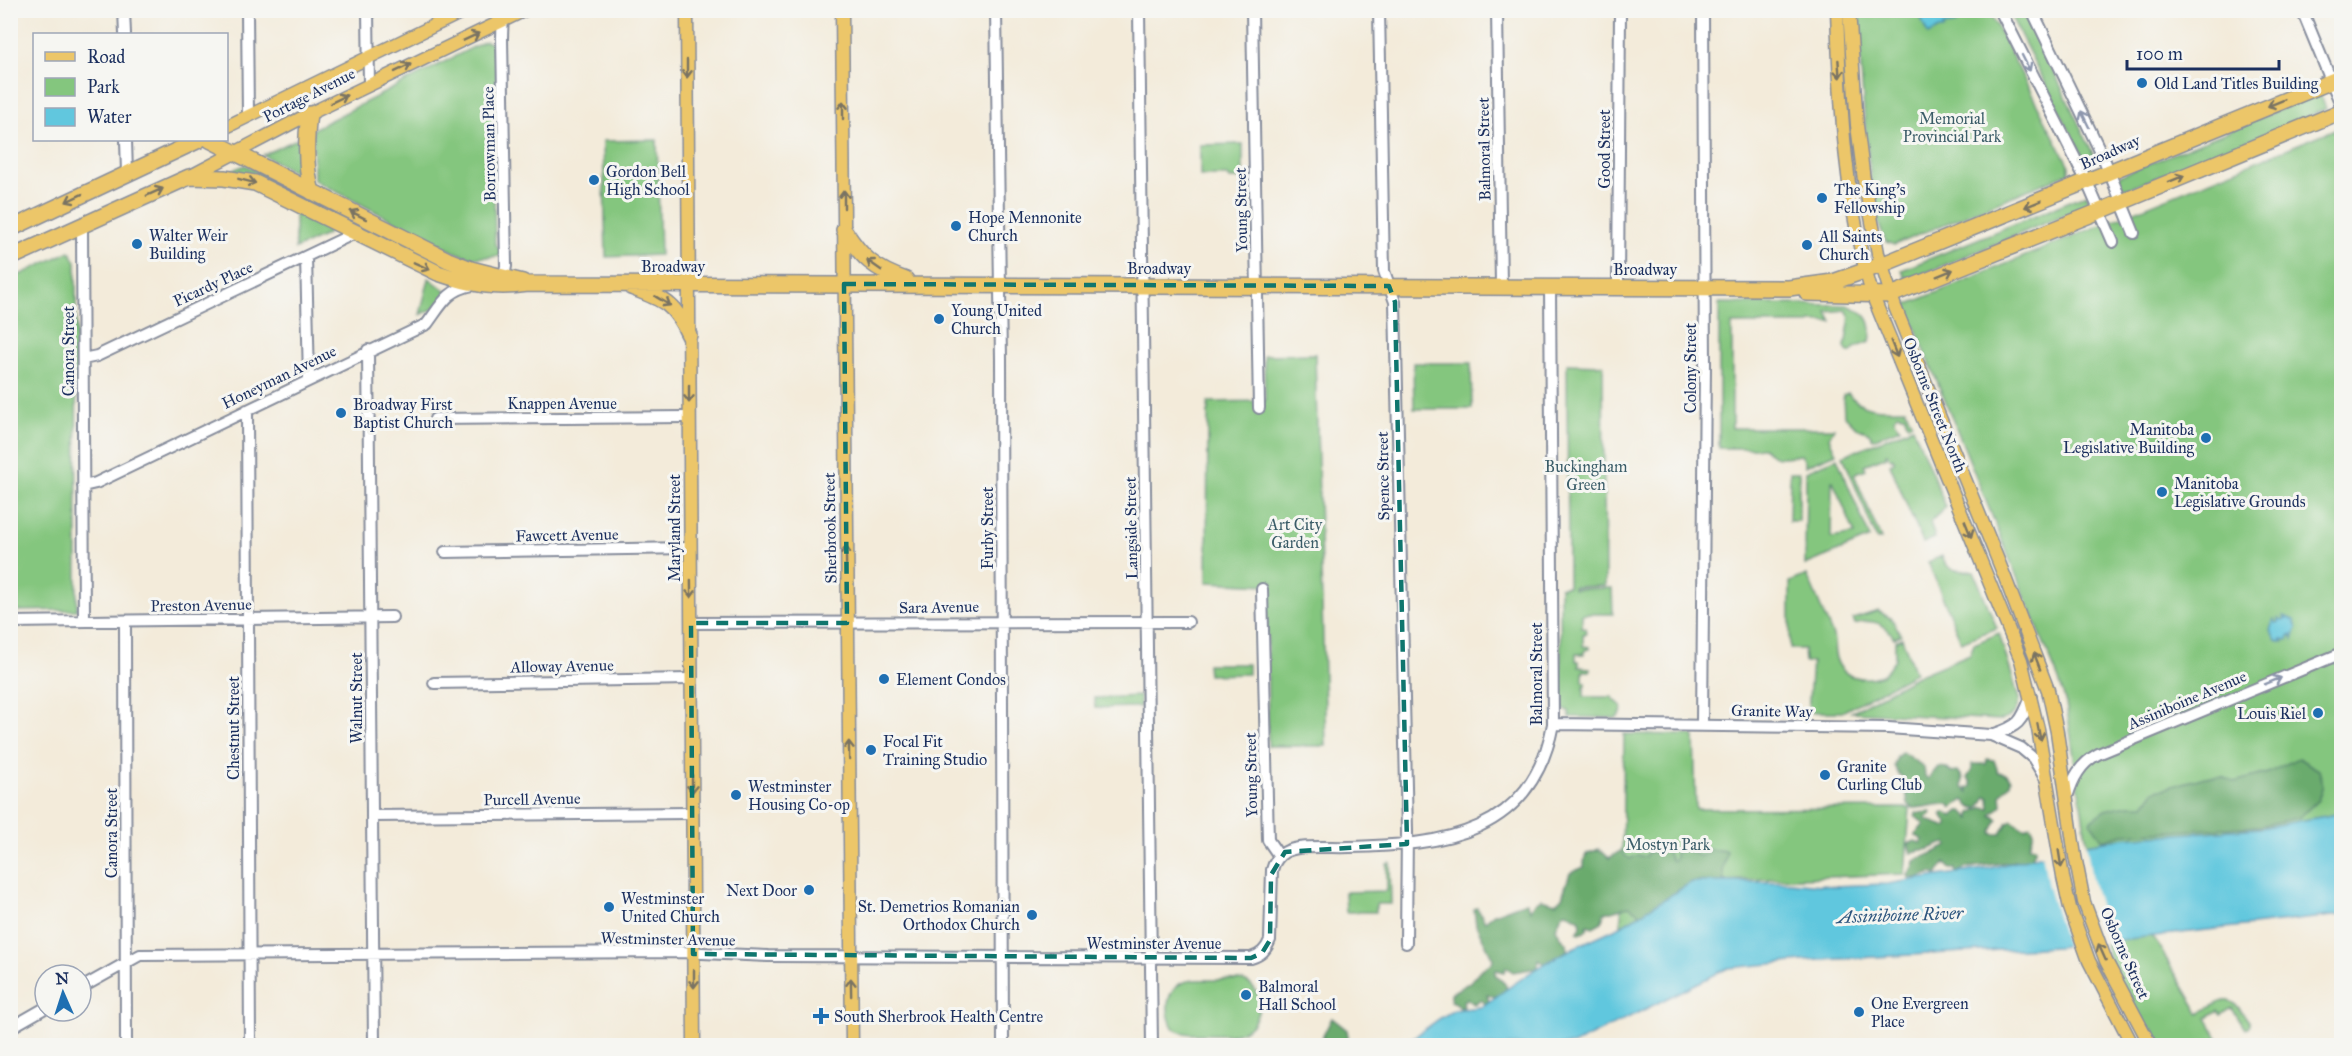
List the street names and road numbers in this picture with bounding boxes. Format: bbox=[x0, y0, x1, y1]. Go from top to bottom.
street label: Portage Avenue bbox=[260, 63, 359, 127]
street label: Borrowman Place bbox=[478, 86, 500, 202]
street label: Balmoral Street bbox=[1474, 97, 1494, 201]
street label: Good Street bbox=[1595, 109, 1614, 189]
street label: Broadway bbox=[2077, 130, 2143, 174]
street label: Young Street bbox=[1231, 167, 1252, 253]
street label: Picardy Place bbox=[170, 257, 256, 311]
street label: Broadway bbox=[641, 257, 705, 276]
street label: Broadway bbox=[1127, 259, 1191, 278]
street label: Broadway bbox=[1613, 260, 1677, 279]
street label: Canora Street bbox=[59, 305, 78, 396]
street label: Colony Street bbox=[1681, 322, 1700, 413]
street label: Osborne Street North bbox=[1899, 335, 1971, 475]
street label: Honeyman Avenue bbox=[219, 341, 340, 413]
street label: Knappen Avenue bbox=[507, 394, 617, 413]
street label: Spence Street bbox=[1373, 431, 1393, 521]
street label: Sherbrook Street bbox=[820, 472, 840, 584]
street label: Maryland Street bbox=[665, 474, 684, 582]
street label: Langside Street bbox=[1121, 476, 1142, 580]
street label: Furby Street bbox=[978, 486, 997, 570]
street label: Fawcett Avenue bbox=[515, 525, 619, 545]
street label: Preston Avenue bbox=[150, 595, 252, 615]
street label: Sara Avenue bbox=[899, 597, 980, 617]
street label: Balmoral Street bbox=[1527, 622, 1546, 726]
street label: Walnut Street bbox=[347, 652, 366, 744]
street label: Alloway Avenue bbox=[509, 656, 614, 676]
street label: Assiniboine Avenue bbox=[2124, 666, 2249, 734]
street label: Chestnut Street bbox=[224, 676, 243, 780]
street label: Granite Way bbox=[1731, 701, 1813, 721]
street label: Young Street bbox=[1241, 732, 1262, 818]
street label: Canora Street bbox=[102, 787, 121, 878]
street label: Purcell Avenue bbox=[483, 789, 581, 809]
street label: Osborne Street bbox=[2096, 904, 2154, 1002]
street label: Westminster Avenue bbox=[600, 928, 736, 950]
street label: Westminster Avenue bbox=[1087, 934, 1222, 953]

